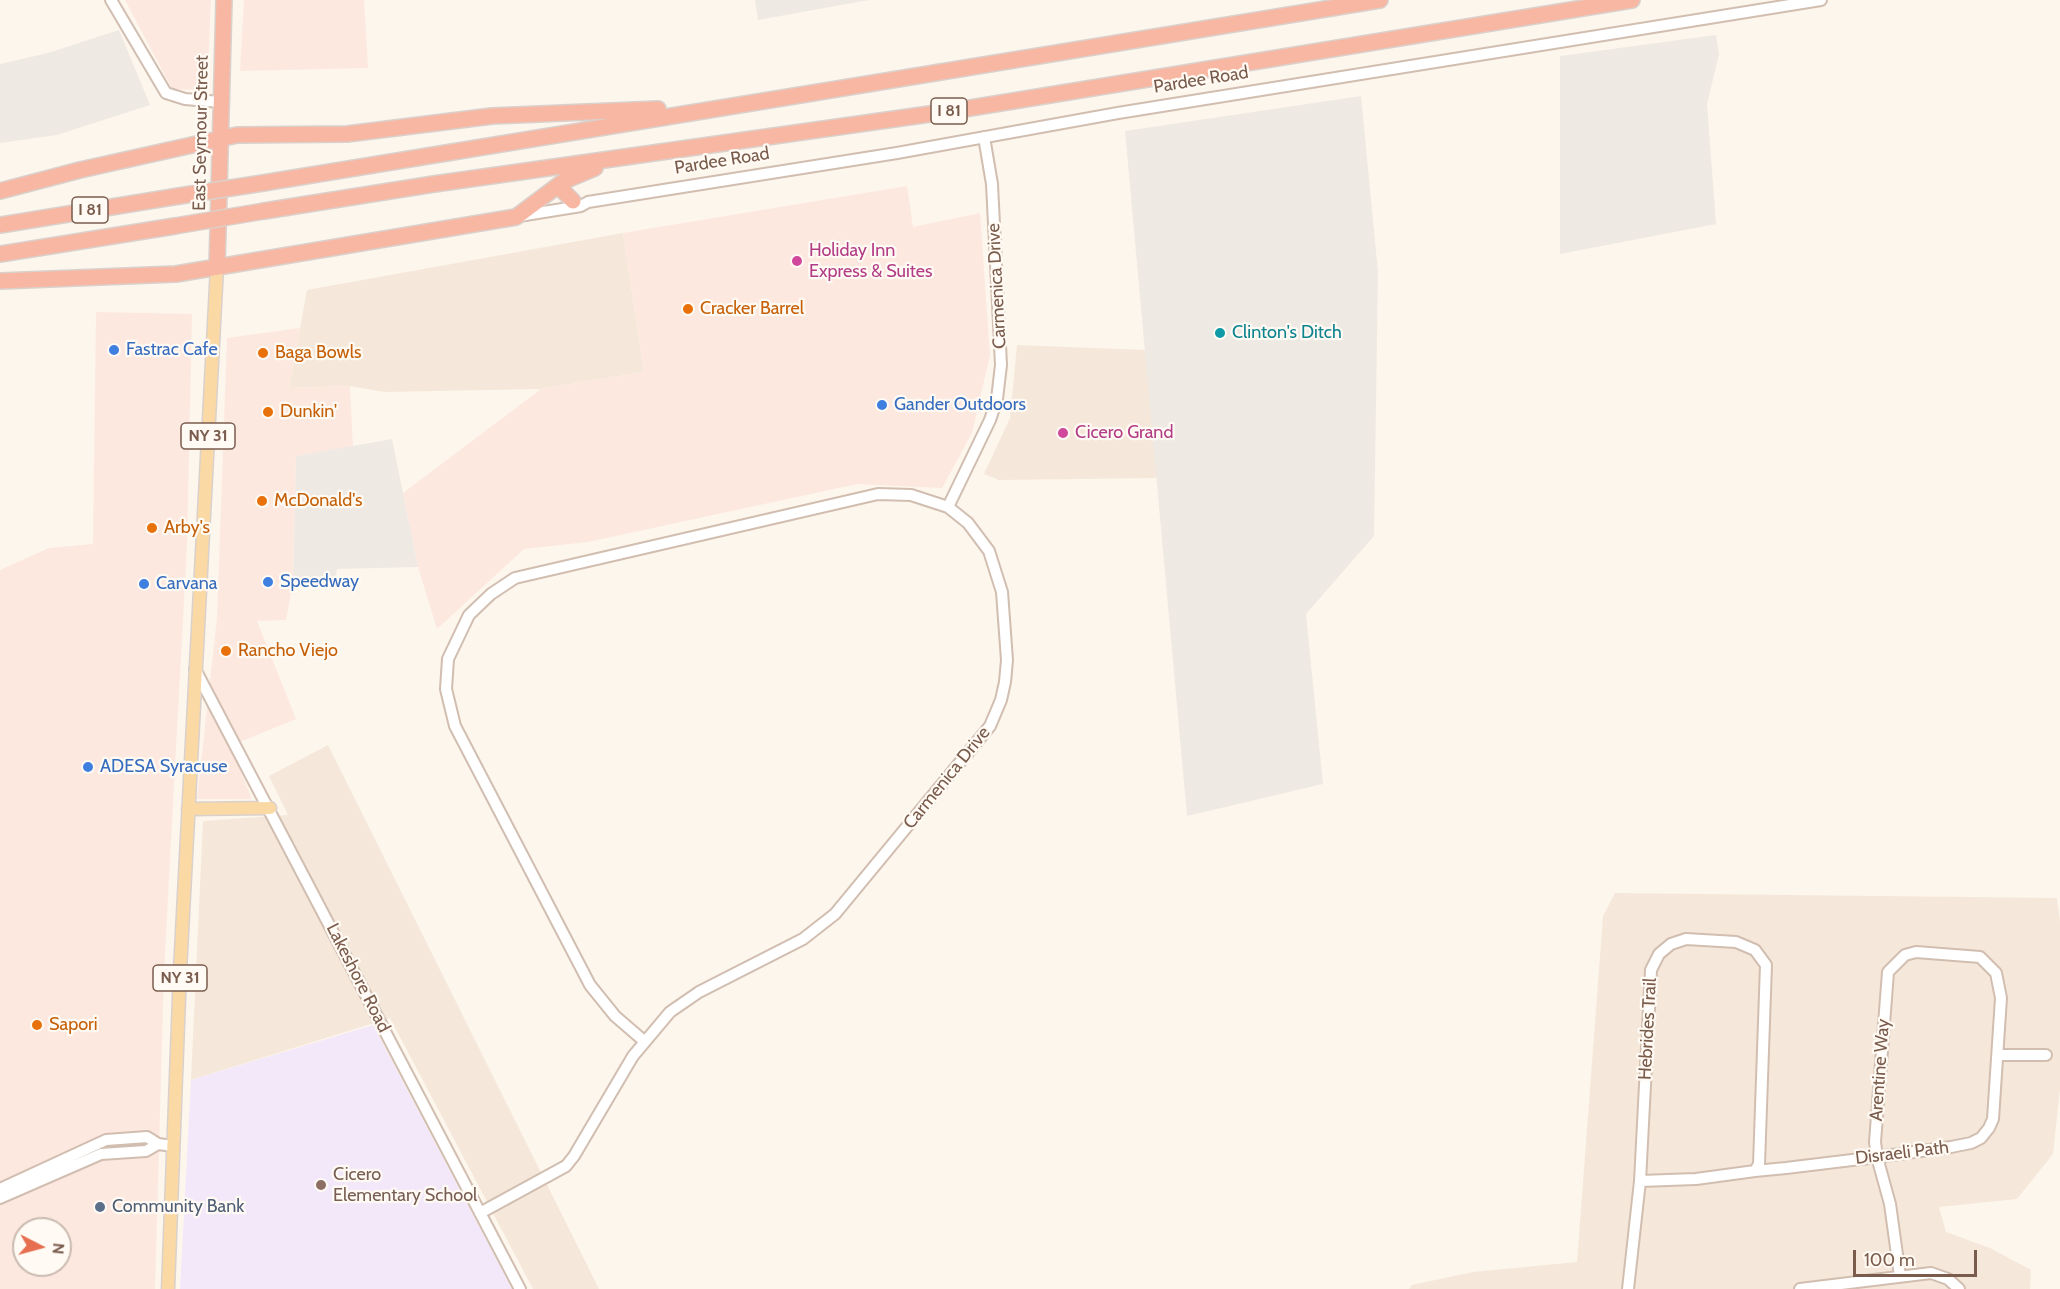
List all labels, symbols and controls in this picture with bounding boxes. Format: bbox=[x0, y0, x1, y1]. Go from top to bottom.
street label: East Seymour Street bbox=[189, 55, 213, 211]
street label: Pardee Road bbox=[1152, 62, 1250, 98]
road number: I 81 bbox=[931, 98, 967, 124]
street label: Pardee Road bbox=[673, 143, 771, 179]
road number: I 81 bbox=[72, 197, 108, 223]
street label: Carmenica Drive bbox=[983, 223, 1011, 349]
place label: Holiday Inn Express & Suites bbox=[809, 240, 933, 282]
marker: Holiday Inn Express & Suites bbox=[790, 254, 804, 268]
place label: Cracker Barrel bbox=[700, 298, 804, 320]
marker: Cracker Barrel bbox=[681, 302, 695, 316]
place label: Clinton's Ditch bbox=[1232, 322, 1342, 344]
marker: Clinton's Ditch bbox=[1213, 326, 1227, 340]
place label: Fastrac Cafe bbox=[126, 339, 218, 361]
place label: Baga Bowls bbox=[275, 342, 361, 364]
marker: Fastrac Cafe bbox=[107, 343, 121, 357]
marker: Baga Bowls bbox=[256, 346, 270, 360]
place label: Gander Outdoors bbox=[894, 394, 1026, 416]
marker: Gander Outdoors bbox=[875, 398, 889, 412]
place label: Dunkin' bbox=[280, 401, 337, 423]
marker: Dunkin' bbox=[261, 405, 275, 419]
place label: Cicero Grand bbox=[1075, 422, 1173, 444]
road number: NY 31 bbox=[181, 423, 235, 449]
marker: Cicero Grand bbox=[1056, 426, 1070, 440]
place label: McDonald's bbox=[274, 490, 362, 512]
marker: McDonald's bbox=[255, 494, 269, 508]
place label: Arby's bbox=[164, 517, 210, 539]
marker: Arby's bbox=[145, 521, 159, 535]
place label: Speedway bbox=[280, 571, 359, 593]
place label: Carvana bbox=[156, 573, 218, 595]
marker: Speedway bbox=[261, 575, 275, 589]
marker: Carvana bbox=[137, 577, 151, 591]
place label: Rancho Viejo bbox=[238, 640, 338, 662]
marker: Rancho Viejo bbox=[219, 644, 233, 658]
street label: Carmenica Drive bbox=[899, 722, 995, 834]
place label: ADESA Syracuse bbox=[100, 756, 228, 778]
marker: ADESA Syracuse bbox=[81, 760, 95, 774]
street label: Lakeshore Road bbox=[321, 920, 395, 1036]
road number: NY 31 bbox=[153, 965, 207, 991]
street label: Hebrides Trail bbox=[1635, 977, 1661, 1081]
place label: Sapori bbox=[49, 1014, 98, 1036]
marker: Sapori bbox=[30, 1018, 44, 1032]
street label: Arentine Way bbox=[1866, 1018, 1894, 1122]
street label: Disraeli Path bbox=[1854, 1137, 1950, 1169]
place label: Cicero Elementary School bbox=[333, 1164, 477, 1206]
marker: Cicero Elementary School bbox=[314, 1178, 328, 1192]
place label: Community Bank bbox=[112, 1196, 244, 1218]
marker: Community Bank bbox=[93, 1200, 107, 1214]
north arrow bbox=[12, 1217, 72, 1277]
scale bar bbox=[1856, 1238, 1980, 1276]
text: N bbox=[48, 1242, 68, 1255]
text: 100 m bbox=[1864, 1249, 1915, 1271]

